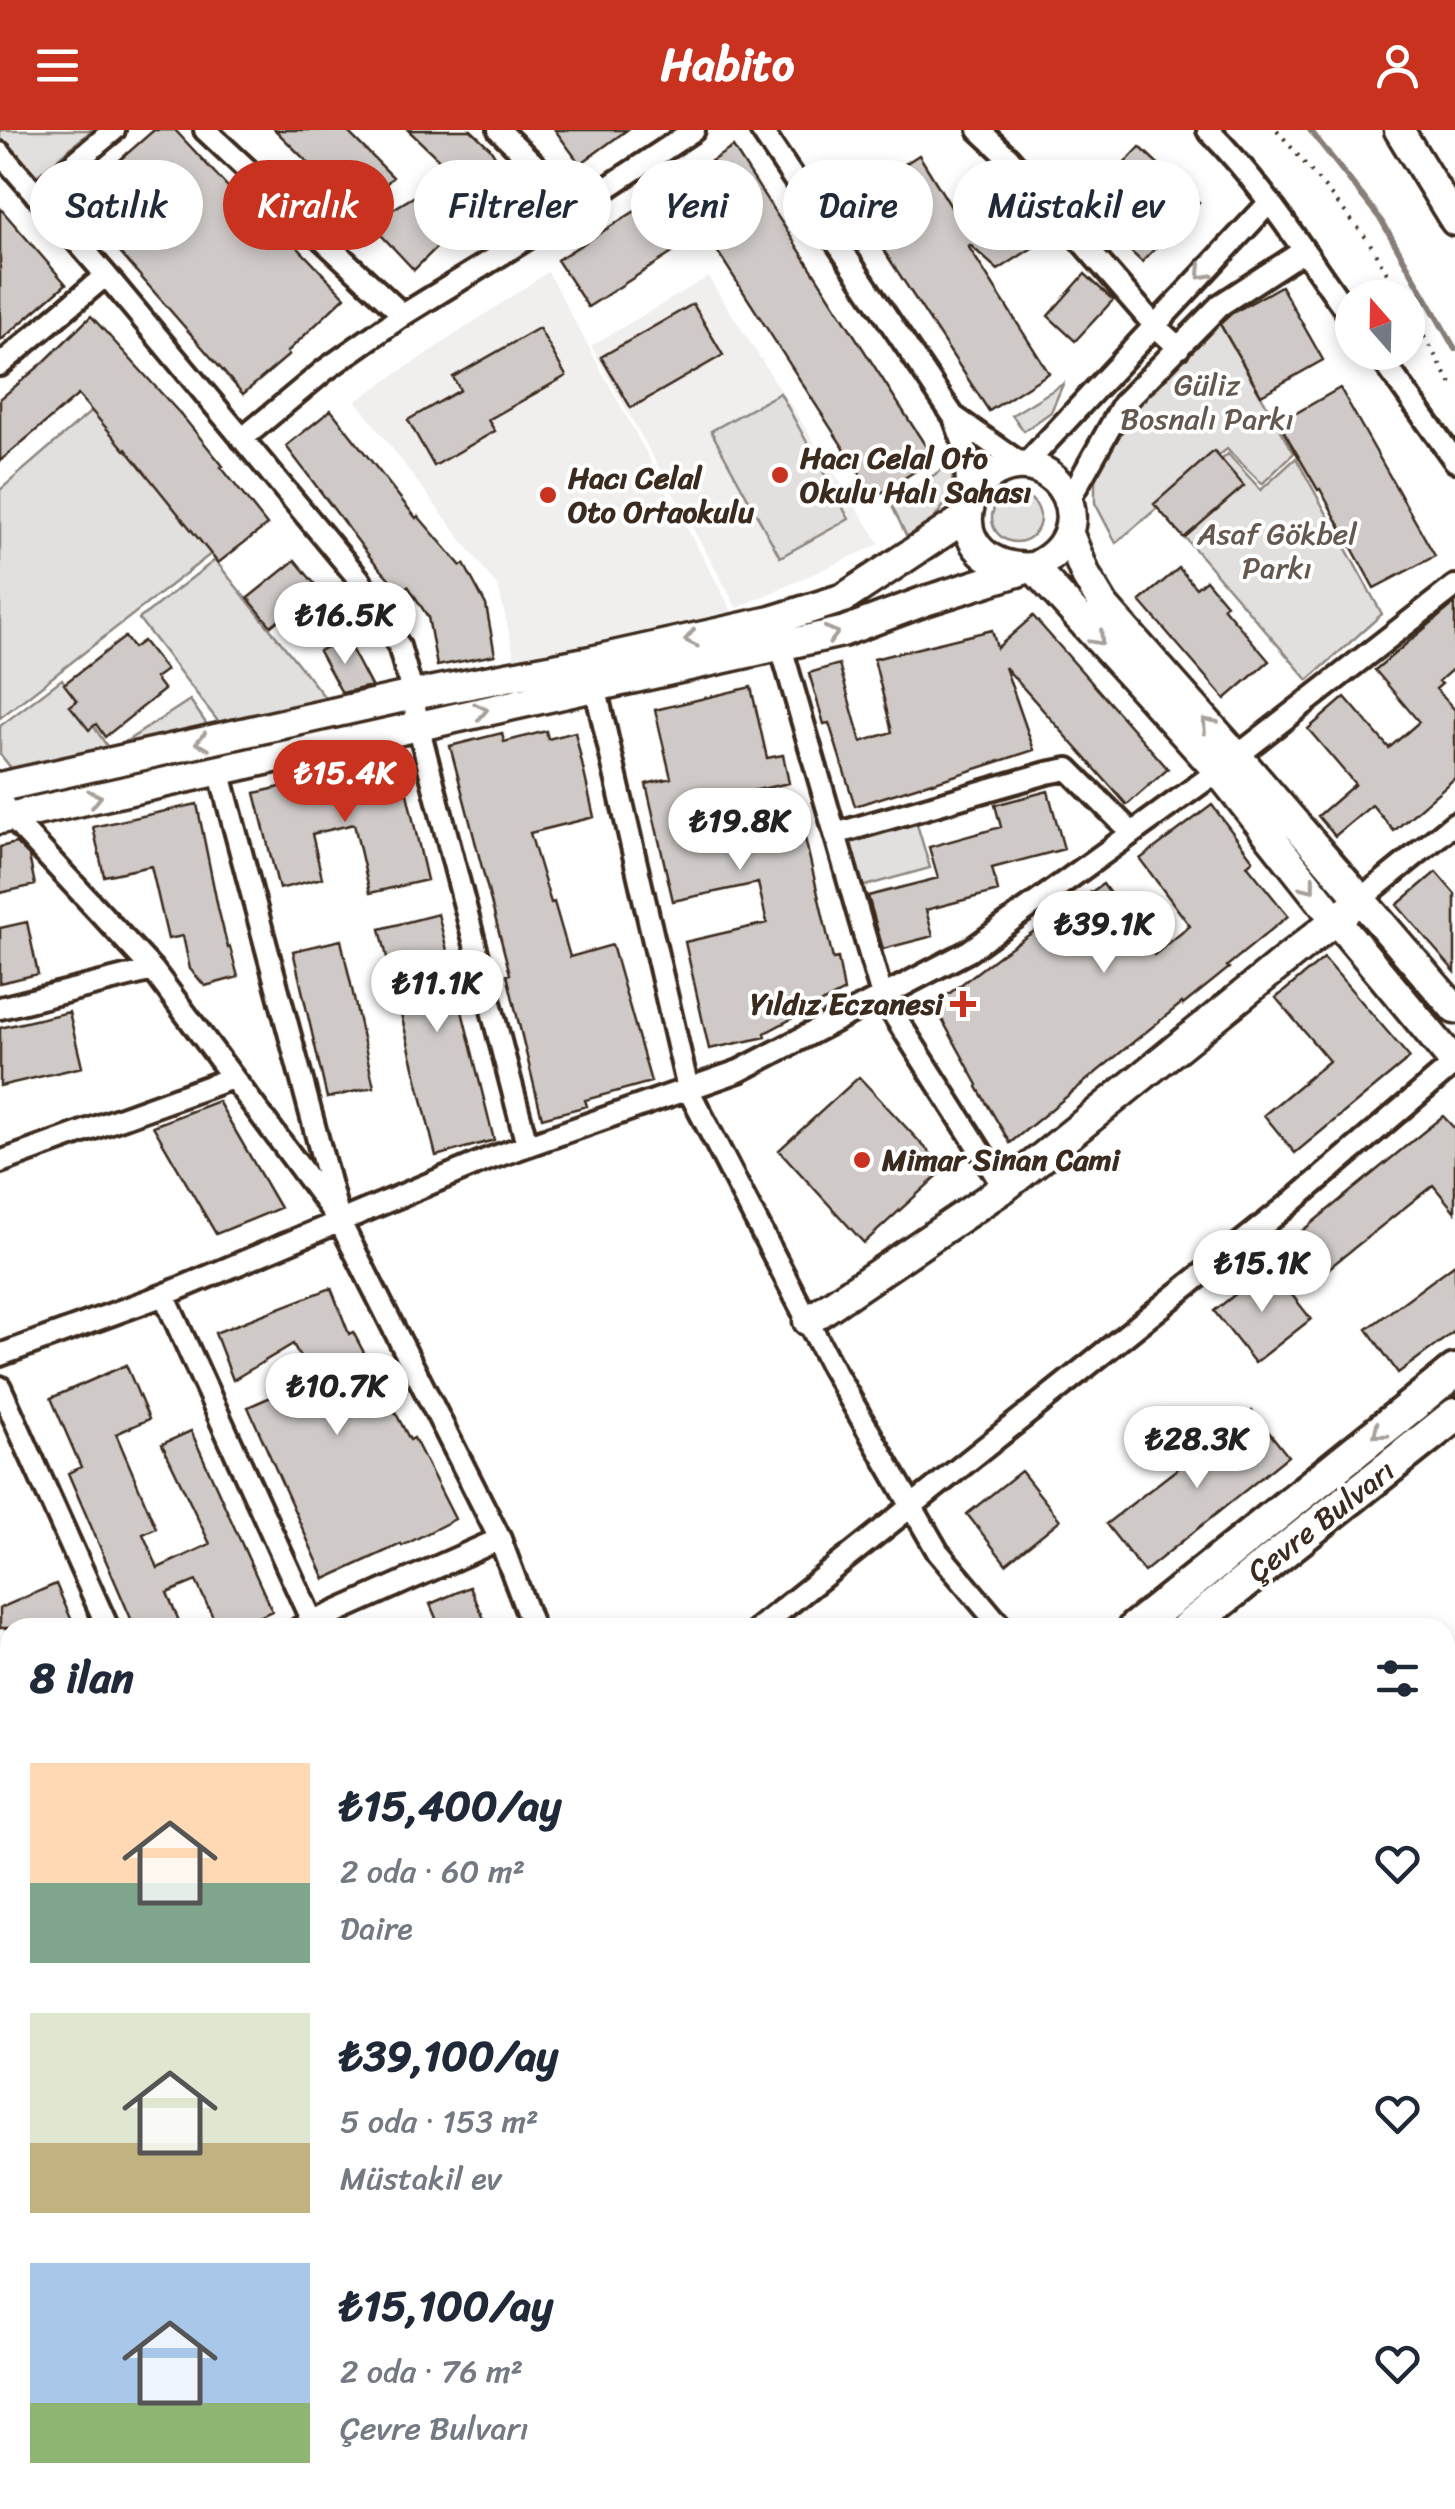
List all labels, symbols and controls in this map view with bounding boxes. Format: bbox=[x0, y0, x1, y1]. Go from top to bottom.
text: Habito bbox=[661, 25, 794, 105]
icon: menu bbox=[30, 38, 85, 93]
icon: person bbox=[1370, 38, 1425, 93]
chip: Satılık bbox=[30, 160, 203, 250]
chip: Kiralık bbox=[223, 160, 394, 250]
chip: Filtreler bbox=[414, 160, 611, 250]
chip: Yeni bbox=[631, 160, 763, 250]
chip: Daire bbox=[783, 160, 933, 250]
chip: Müstakil ev bbox=[953, 160, 1200, 250]
one-way arrow bbox=[1197, 262, 1215, 280]
north arrow bbox=[1335, 280, 1425, 370]
map controls bbox=[1335, 280, 1425, 370]
park label: Güliz Bosnalı Parkı bbox=[1120, 358, 1294, 446]
place label: Hacı Celal Oto Okulu Halı Sahası bbox=[800, 431, 1032, 519]
place label: Hacı Celal Oto Ortaokulu bbox=[568, 451, 755, 539]
marker: Hacı Celal Oto Okulu Halı Sahası bbox=[769, 464, 791, 486]
marker: Hacı Celal Oto Ortaokulu bbox=[537, 484, 559, 506]
park label: Asaf Gökbel Parkı bbox=[1196, 507, 1358, 595]
pin: ₺16.5K bbox=[264, 582, 426, 667]
text: ₺16.5K bbox=[296, 586, 394, 643]
one-way arrow bbox=[823, 625, 840, 646]
one-way arrow bbox=[683, 627, 700, 648]
one-way arrow bbox=[1086, 627, 1104, 646]
one-way arrow bbox=[472, 702, 489, 723]
one-way arrow bbox=[1201, 717, 1219, 736]
one-way arrow bbox=[194, 731, 211, 752]
pin: ₺15.4K bbox=[264, 740, 426, 825]
text: ₺15.4K bbox=[295, 744, 395, 801]
pin: ₺19.8K bbox=[659, 788, 821, 873]
one-way arrow bbox=[86, 789, 103, 810]
text: ₺19.8K bbox=[690, 792, 790, 849]
one-way arrow bbox=[1297, 875, 1315, 893]
pin: ₺39.1K bbox=[1023, 891, 1185, 976]
text: ₺39.1K bbox=[1055, 895, 1153, 952]
pin: ₺11.1K bbox=[356, 950, 518, 1035]
text: ₺11.1K bbox=[393, 954, 481, 1011]
place label: Yıldız Eczanesi bbox=[751, 977, 945, 1031]
marker: Yıldız Eczanesi bbox=[952, 993, 974, 1015]
place label: Mimar Sinan Cami bbox=[881, 1133, 1121, 1187]
marker: Mimar Sinan Cami bbox=[851, 1149, 873, 1171]
pin: ₺15.1K bbox=[1181, 1230, 1343, 1315]
text: ₺15.1K bbox=[1215, 1234, 1309, 1291]
pin: ₺10.7K bbox=[256, 1353, 418, 1438]
text: ₺10.7K bbox=[287, 1357, 387, 1414]
pin: ₺28.3K bbox=[1116, 1406, 1278, 1491]
text: ₺28.3K bbox=[1146, 1410, 1248, 1467]
one-way arrow bbox=[1372, 1420, 1390, 1438]
street label: Çevre Bulvarı bbox=[1235, 1445, 1407, 1597]
text: 8 ilan bbox=[30, 1641, 134, 1715]
icon: filters bbox=[1370, 1651, 1425, 1706]
text: ₺15,400/ay bbox=[340, 1769, 561, 1843]
icon: home bbox=[110, 1803, 230, 1923]
icon: heart bbox=[1370, 1836, 1425, 1891]
text: 2 oda · 60 m² bbox=[340, 1843, 525, 1900]
text: Daire bbox=[340, 1900, 413, 1957]
text: ₺39,100/ay bbox=[340, 2019, 558, 2093]
icon: home bbox=[110, 2053, 230, 2173]
icon: heart bbox=[1370, 2086, 1425, 2141]
text: 5 oda · 153 m² bbox=[340, 2093, 539, 2150]
text: Müstakil ev bbox=[340, 2150, 502, 2207]
text: ₺15,100/ay bbox=[340, 2269, 553, 2343]
icon: home bbox=[110, 2303, 230, 2423]
icon: heart bbox=[1370, 2336, 1425, 2391]
text: 2 oda · 76 m² bbox=[340, 2343, 523, 2400]
text: Çevre Bulvarı bbox=[340, 2400, 529, 2457]

